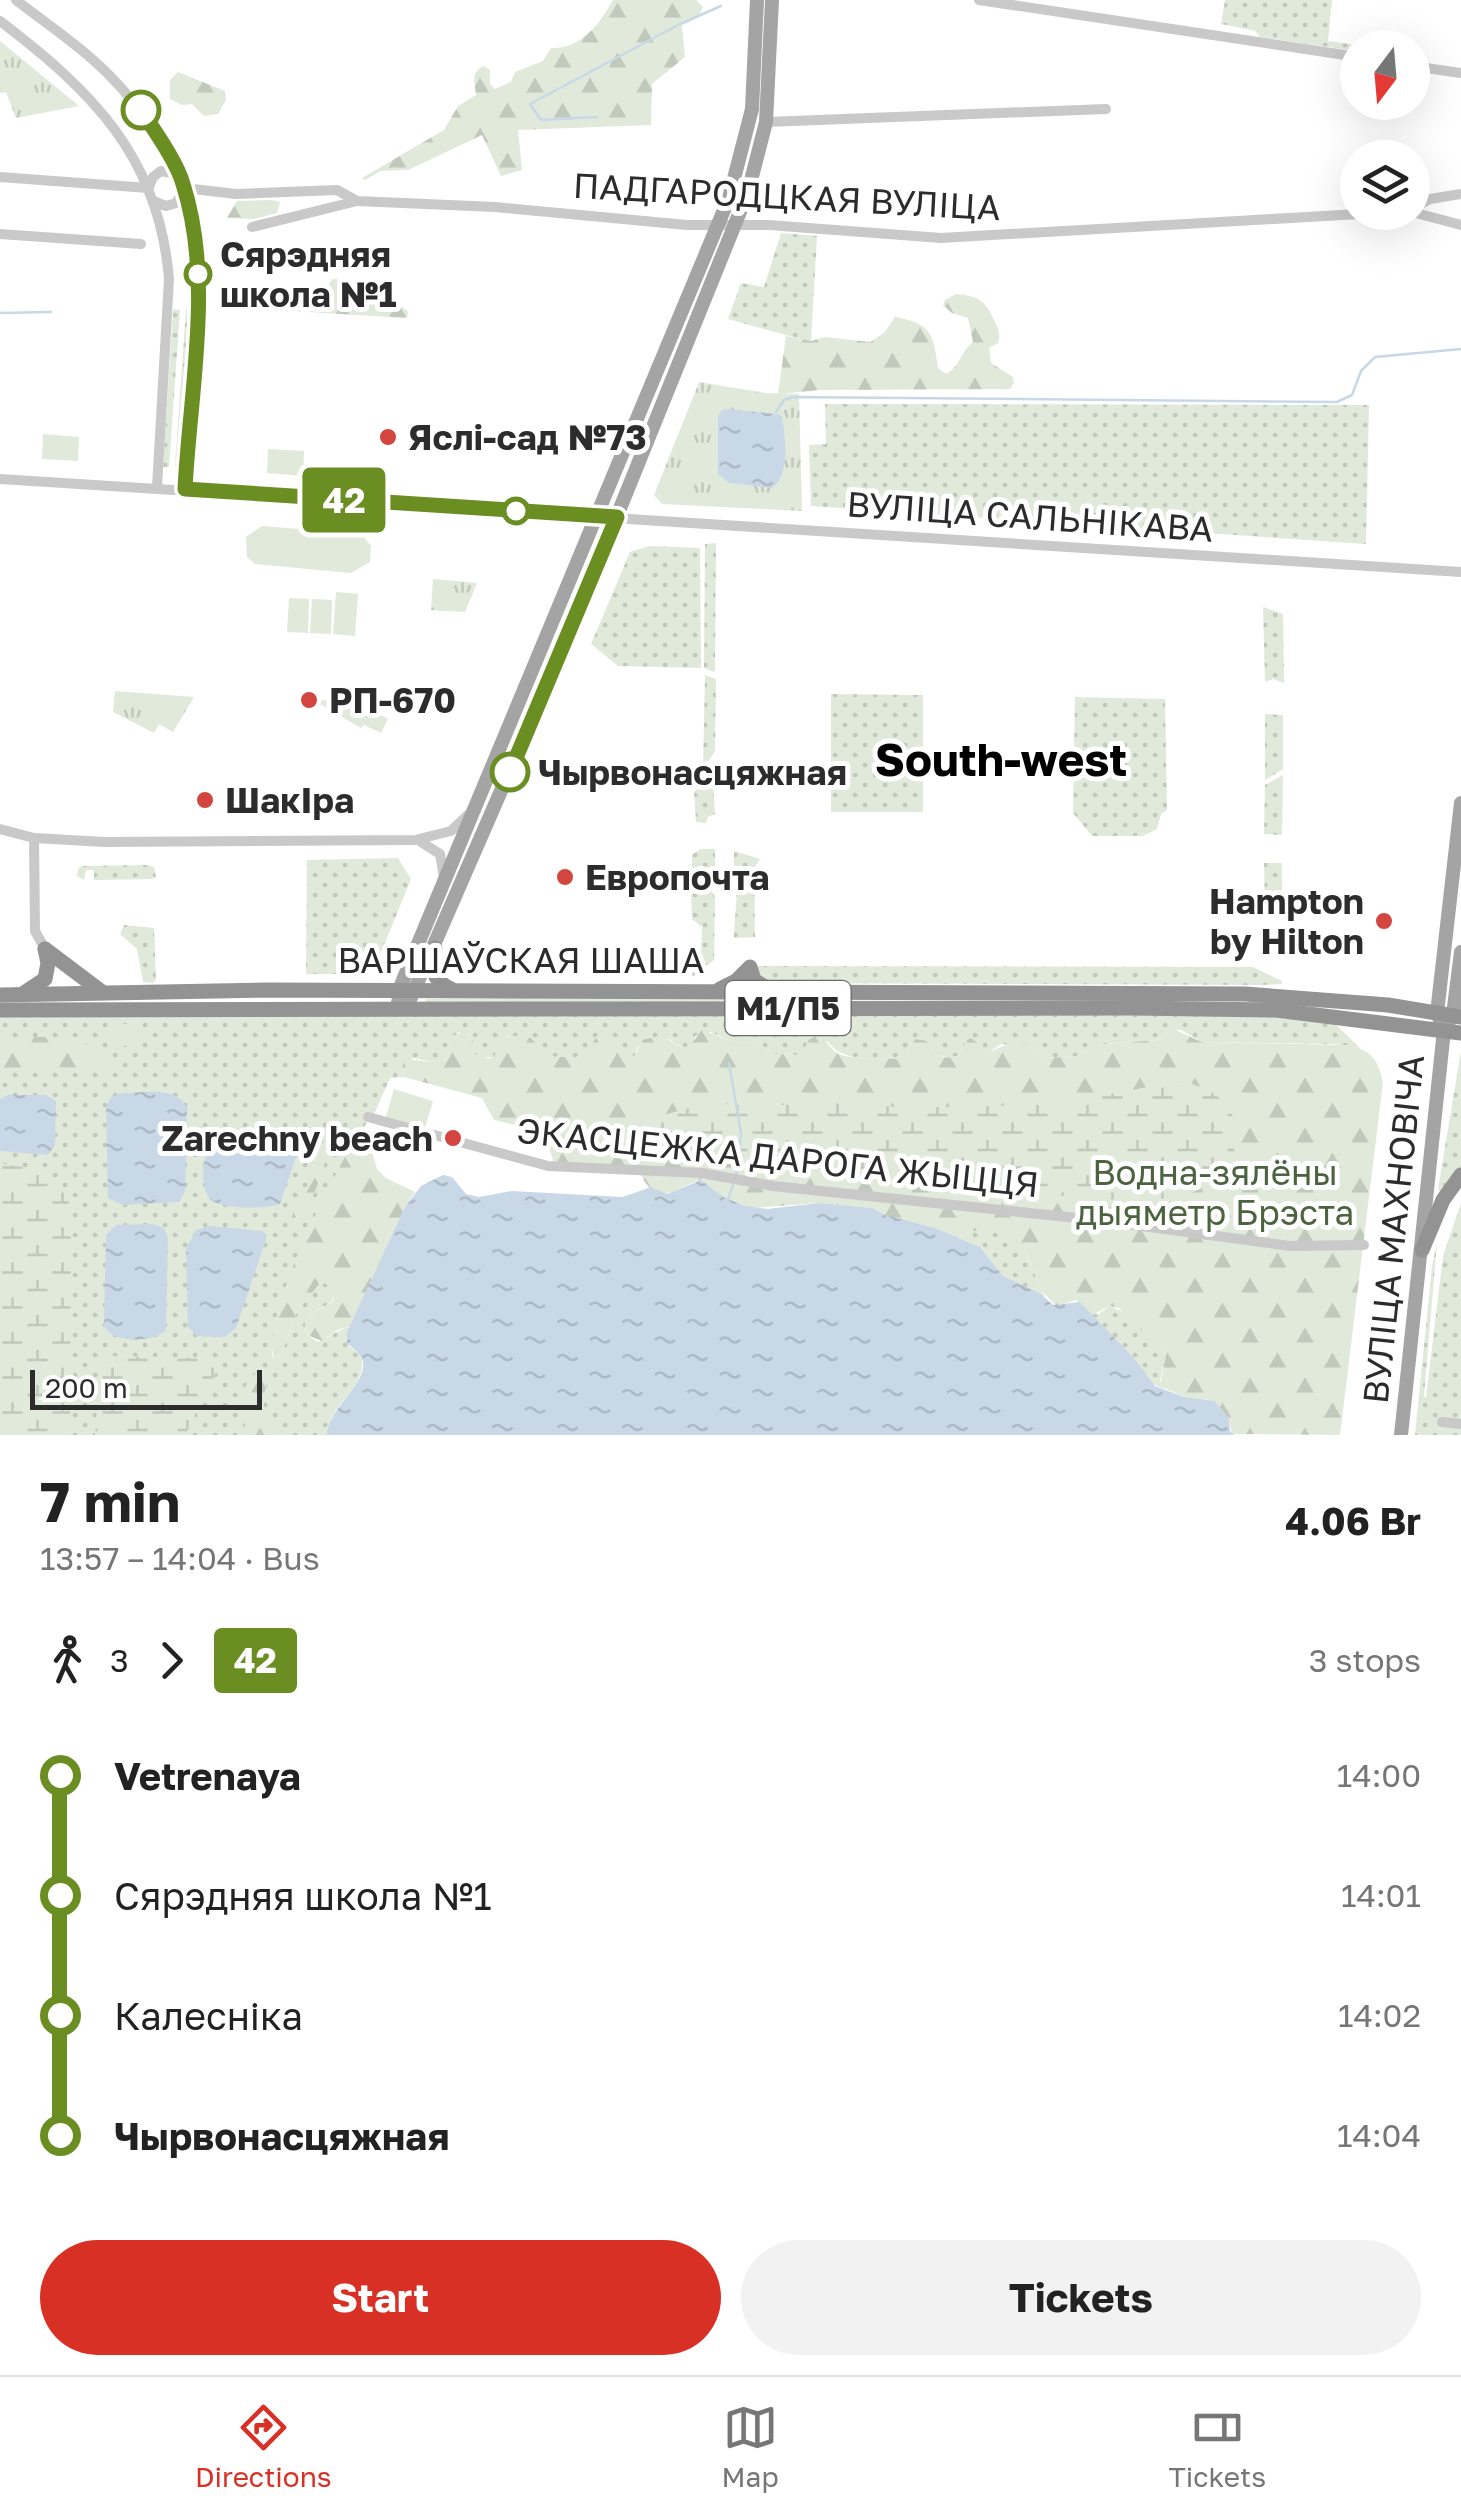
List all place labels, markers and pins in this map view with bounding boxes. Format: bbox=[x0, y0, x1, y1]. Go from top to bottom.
unlabelled marker bbox=[122, 91, 160, 129]
place label: Сярэдняя школа №1 bbox=[220, 233, 396, 315]
marker: Сярэдняя школа №1 bbox=[185, 261, 211, 287]
place label: Яслі-сад №73 bbox=[408, 416, 647, 458]
marker: Яслі-сад №73 bbox=[377, 426, 399, 448]
unlabelled marker bbox=[503, 498, 529, 524]
place label: РП-670 bbox=[329, 679, 456, 721]
marker: РП-670 bbox=[298, 689, 320, 711]
place label: Чырвонасцяжная bbox=[538, 751, 847, 793]
marker: Чырвонасцяжная bbox=[491, 753, 529, 791]
place label: ШакІра bbox=[225, 779, 354, 821]
marker: ШакІра bbox=[194, 789, 216, 811]
place label: Европочта bbox=[585, 856, 769, 898]
marker: Европочта bbox=[554, 866, 576, 888]
place label: Hampton by Hilton bbox=[1209, 880, 1364, 962]
marker: Hampton by Hilton bbox=[1373, 910, 1395, 932]
place label: Zarechny beach bbox=[161, 1117, 433, 1159]
marker: Zarechny beach bbox=[442, 1127, 464, 1149]

